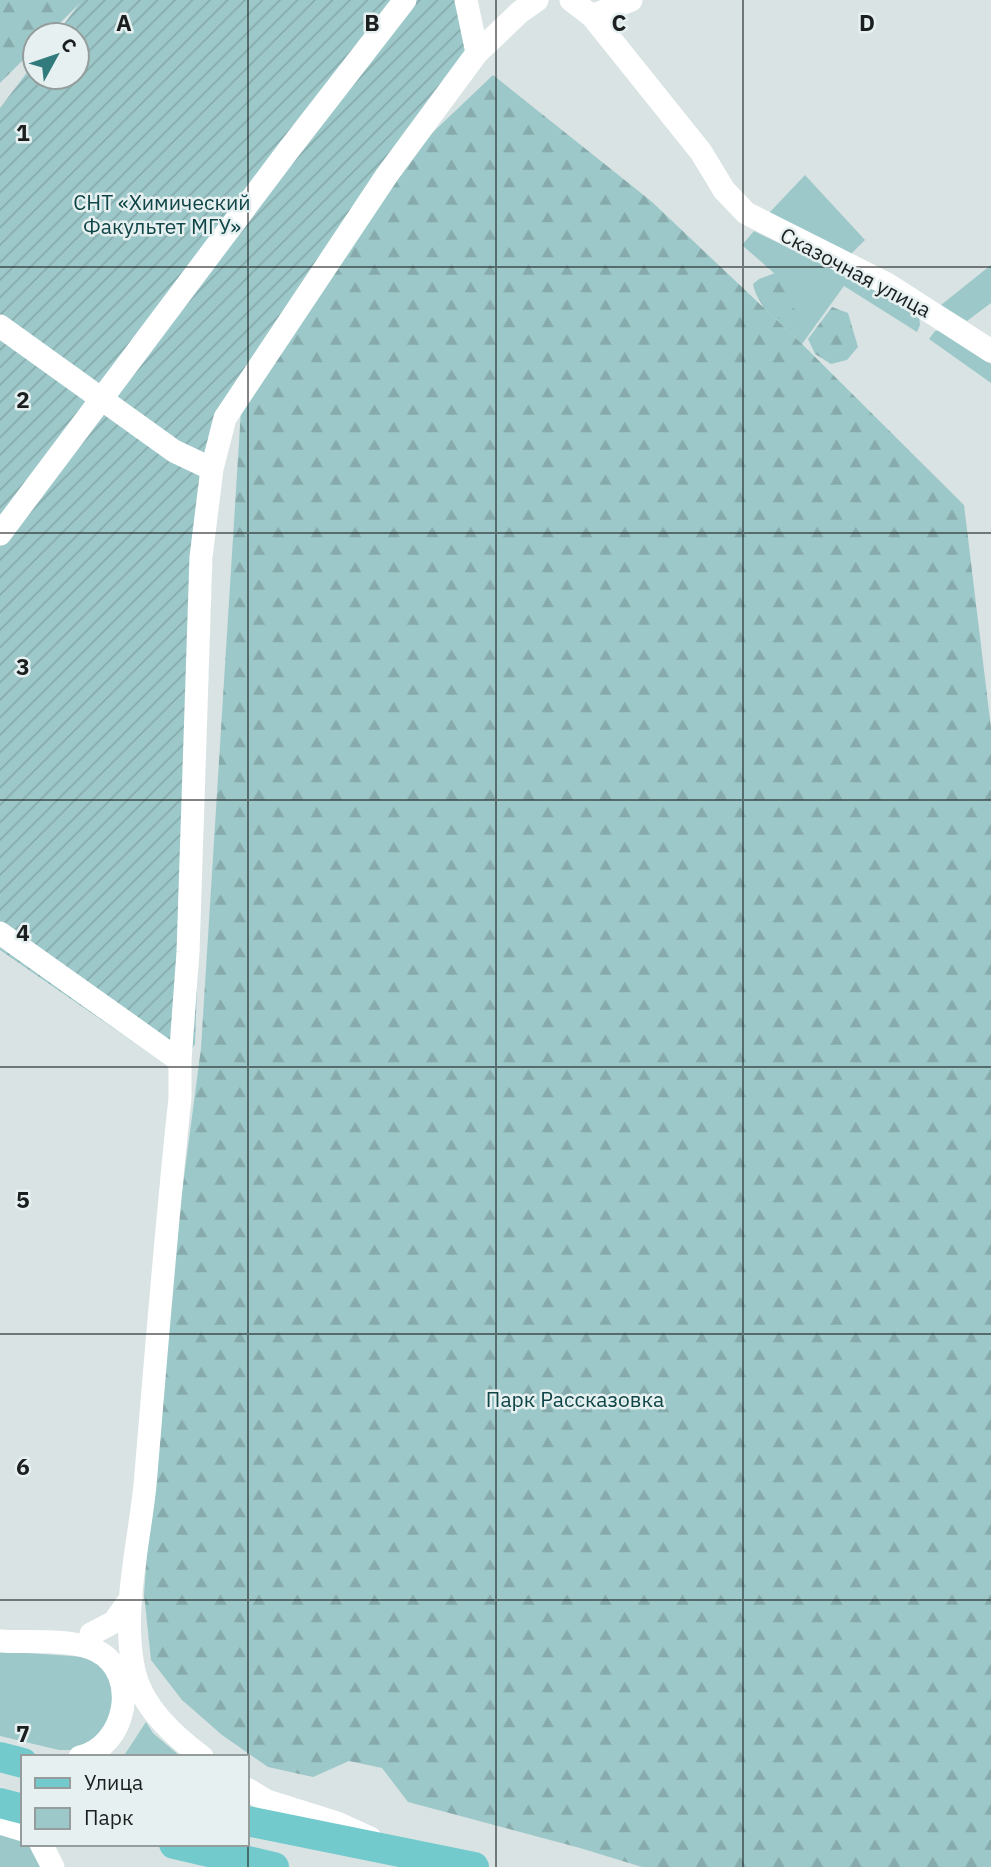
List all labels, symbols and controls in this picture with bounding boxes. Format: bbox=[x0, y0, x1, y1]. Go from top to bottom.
text: A bbox=[116, 7, 132, 37]
text: B bbox=[364, 7, 380, 37]
text: C bbox=[612, 7, 627, 37]
text: D bbox=[859, 7, 875, 37]
north arrow bbox=[21, 21, 91, 91]
text: С bbox=[56, 33, 82, 58]
text: 1 bbox=[16, 117, 30, 147]
park label: СНТ «Химический Факультет МГУ» bbox=[73, 188, 251, 240]
street label: Сказочная улица bbox=[776, 220, 936, 324]
text: 2 bbox=[16, 384, 30, 414]
text: 3 bbox=[16, 651, 30, 681]
text: 4 bbox=[16, 917, 30, 947]
text: 5 bbox=[16, 1184, 30, 1214]
park label: Парк Рассказовка bbox=[486, 1385, 664, 1413]
text: 6 bbox=[16, 1451, 30, 1481]
text: 7 bbox=[16, 1718, 30, 1748]
legend bbox=[21, 1755, 248, 1846]
text: Улица bbox=[84, 1768, 143, 1796]
text: Парк bbox=[84, 1803, 134, 1831]

